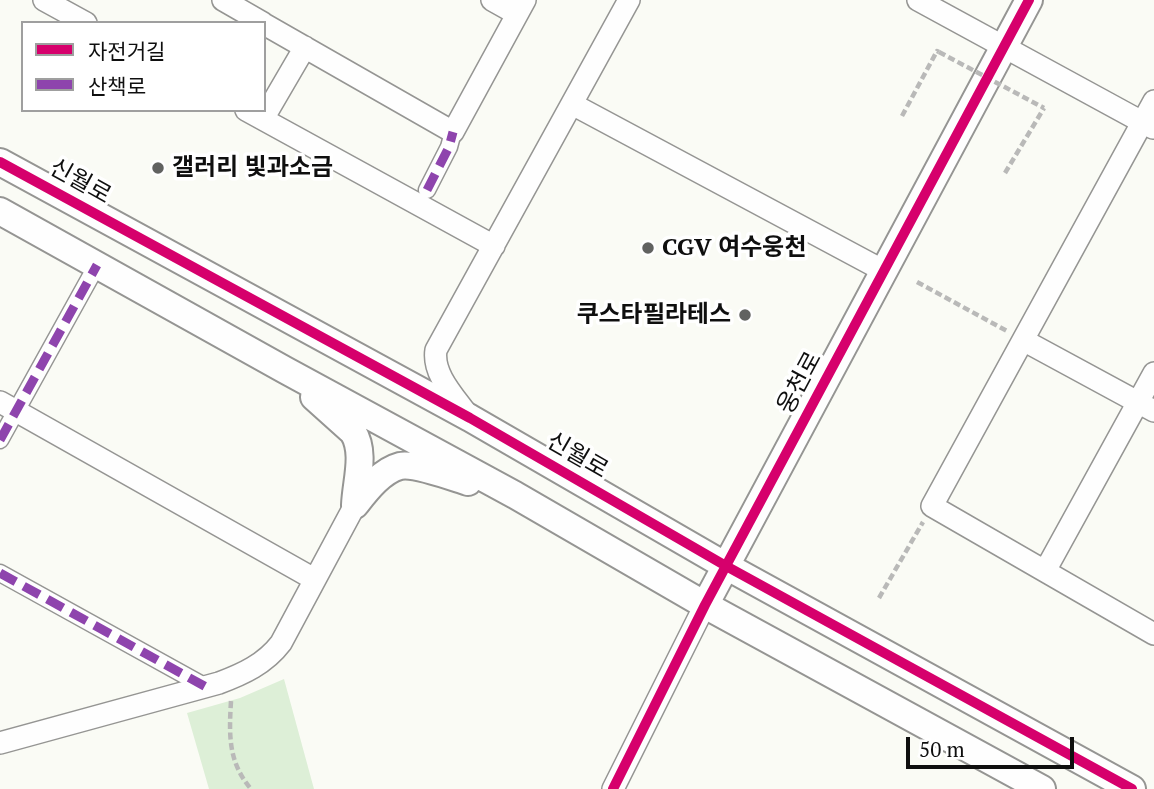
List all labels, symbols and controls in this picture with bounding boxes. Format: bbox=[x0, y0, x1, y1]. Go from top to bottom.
legend bbox=[21, 21, 266, 112]
text: 자전거길 bbox=[88, 37, 165, 65]
text: 산책로 bbox=[88, 72, 146, 100]
street label: 신월로 bbox=[44, 153, 116, 211]
place label: 갤러리 빛과소금 bbox=[172, 154, 333, 182]
marker: 갤러리 빛과소금 bbox=[150, 160, 166, 176]
place label: CGV 여수웅천 bbox=[662, 234, 807, 262]
marker: CGV 여수웅천 bbox=[640, 240, 656, 256]
place label: 쿠스타필라테스 bbox=[576, 301, 731, 329]
marker: 쿠스타필라테스 bbox=[737, 307, 753, 323]
street label: 웅천로 bbox=[772, 347, 828, 419]
street label: 신월로 bbox=[541, 427, 613, 485]
scale bar bbox=[909, 722, 1077, 766]
text: 50 m bbox=[919, 735, 965, 763]

